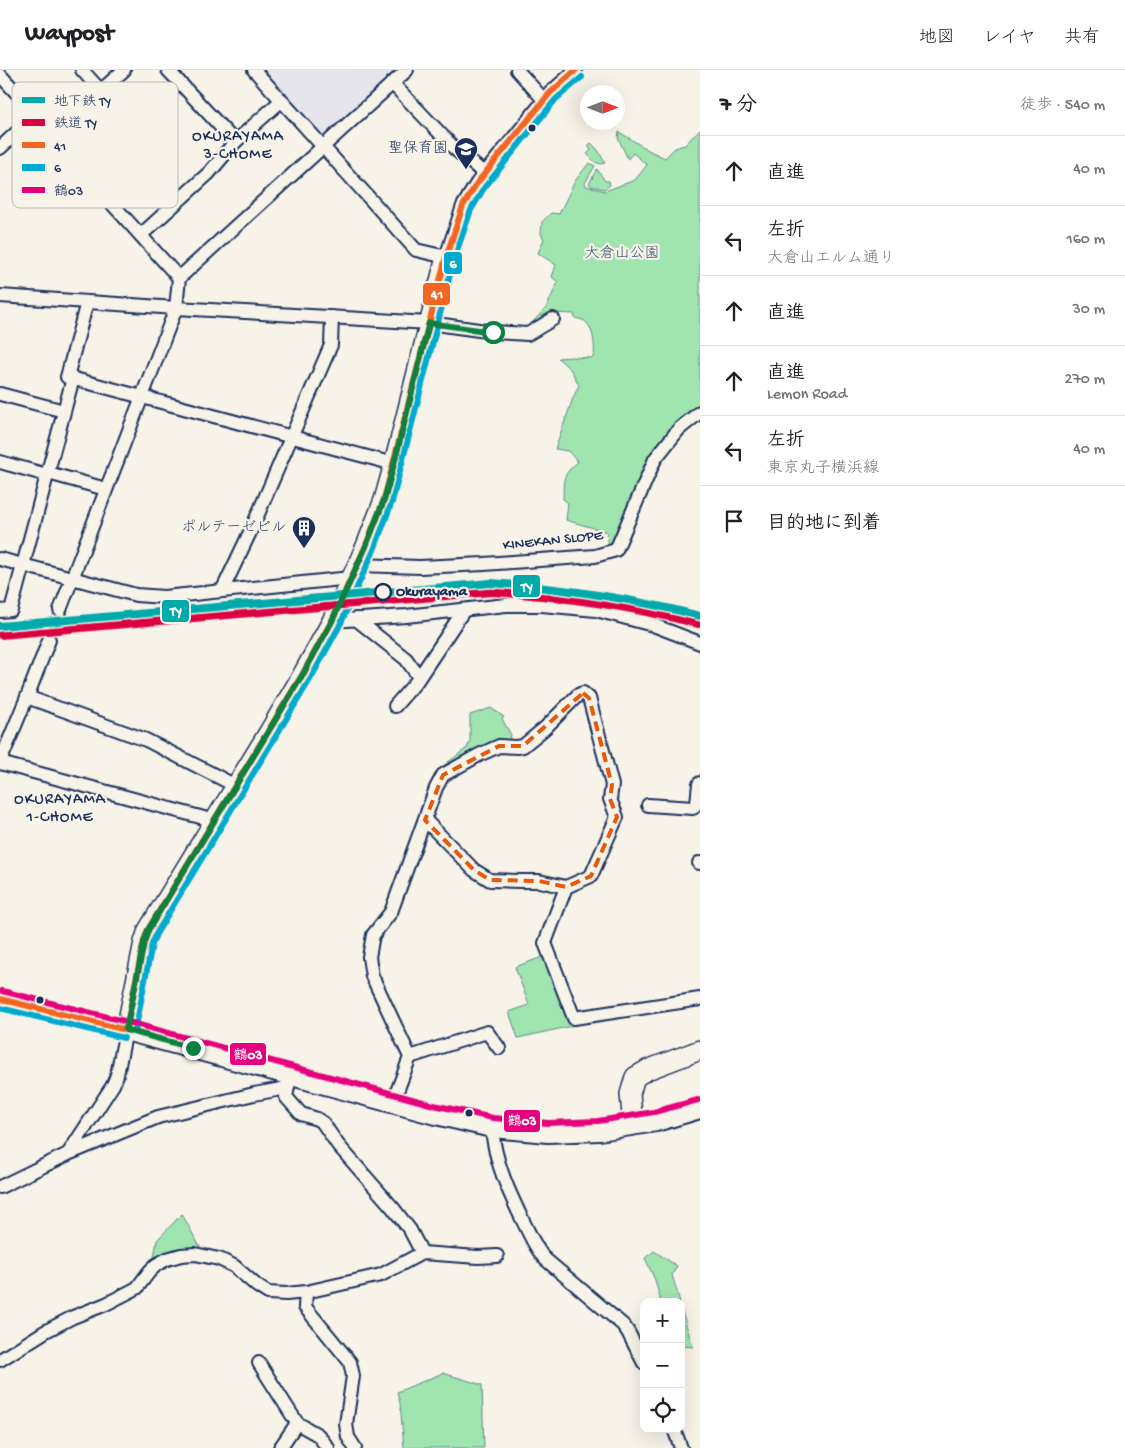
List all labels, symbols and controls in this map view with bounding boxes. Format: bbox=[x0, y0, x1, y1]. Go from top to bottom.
text: Waypost bbox=[25, 20, 113, 49]
text: 地図 bbox=[919, 28, 955, 49]
text: レイヤ bbox=[983, 28, 1036, 49]
text: 共有 bbox=[1064, 28, 1100, 49]
legend bbox=[12, 82, 178, 208]
north arrow bbox=[580, 85, 625, 130]
text: 地下鉄 TY bbox=[54, 94, 111, 111]
text: 7 分 bbox=[720, 94, 757, 119]
text: 徒歩 · 540 m bbox=[1020, 97, 1105, 116]
text: 鉄道 TY bbox=[54, 116, 97, 133]
unlabelled marker bbox=[527, 123, 537, 133]
district label: OKURAYAMA 3-CHOME bbox=[192, 128, 285, 165]
school or university icon: 聖保育園 bbox=[453, 136, 479, 170]
text: 41 bbox=[54, 139, 66, 156]
place label: 聖保育園 bbox=[388, 139, 448, 158]
icon: ahead bbox=[720, 157, 748, 185]
text: 6 bbox=[54, 161, 62, 178]
text: 40 m bbox=[1073, 161, 1105, 180]
text: 直進 bbox=[767, 163, 805, 186]
text: 鶴03 bbox=[54, 184, 83, 201]
text: 左折 bbox=[767, 220, 805, 243]
icon: left bbox=[720, 227, 748, 255]
text: 160 m bbox=[1066, 231, 1105, 250]
park label: 大倉山公園 bbox=[584, 244, 660, 263]
text: 大倉山エルム通り bbox=[767, 250, 895, 269]
line badge: 6 bbox=[443, 251, 463, 275]
text: 6 bbox=[449, 257, 457, 274]
line badge: 41 bbox=[422, 282, 451, 306]
text: 41 bbox=[430, 287, 443, 304]
icon: ahead bbox=[720, 297, 748, 325]
text: 30 m bbox=[1072, 301, 1105, 320]
text: 直進 bbox=[767, 303, 805, 326]
route start bbox=[482, 321, 505, 344]
text: 直進 bbox=[767, 363, 805, 386]
icon: ahead bbox=[720, 367, 748, 395]
text: 270 m bbox=[1065, 371, 1105, 390]
text: Lemon Road bbox=[767, 386, 847, 405]
text: 左折 bbox=[767, 430, 805, 453]
icon: left bbox=[720, 437, 748, 465]
text: 40 m bbox=[1073, 441, 1105, 460]
text: 東京丸子横浜線 bbox=[767, 460, 879, 479]
icon: arrive bbox=[720, 507, 748, 535]
text: 目的地に到着 bbox=[767, 513, 881, 536]
building icon: ポルテーゼビル bbox=[291, 515, 317, 549]
place label: ポルテーゼビル bbox=[181, 519, 286, 537]
street label: KINEKAN SLOPE bbox=[502, 527, 605, 555]
line badge: TY bbox=[512, 574, 541, 598]
text: TY bbox=[520, 580, 533, 597]
marker: Okurayama bbox=[374, 583, 392, 601]
place label: Okurayama bbox=[396, 583, 468, 601]
line badge: TY bbox=[161, 599, 190, 623]
text: TY bbox=[169, 604, 182, 621]
district label: OKURAYAMA 1-CHOME bbox=[14, 791, 107, 828]
unlabelled marker bbox=[35, 995, 45, 1005]
route end bbox=[182, 1037, 205, 1060]
line badge: 鶴03 bbox=[229, 1042, 267, 1066]
text: 鶴03 bbox=[233, 1048, 263, 1065]
unlabelled marker bbox=[464, 1108, 474, 1118]
line badge: 鶴03 bbox=[503, 1109, 541, 1133]
text: 鶴03 bbox=[507, 1114, 537, 1131]
map controls bbox=[640, 1298, 685, 1433]
button: + bbox=[640, 1298, 685, 1343]
button: − bbox=[640, 1343, 685, 1388]
button: locate bbox=[640, 1388, 685, 1433]

